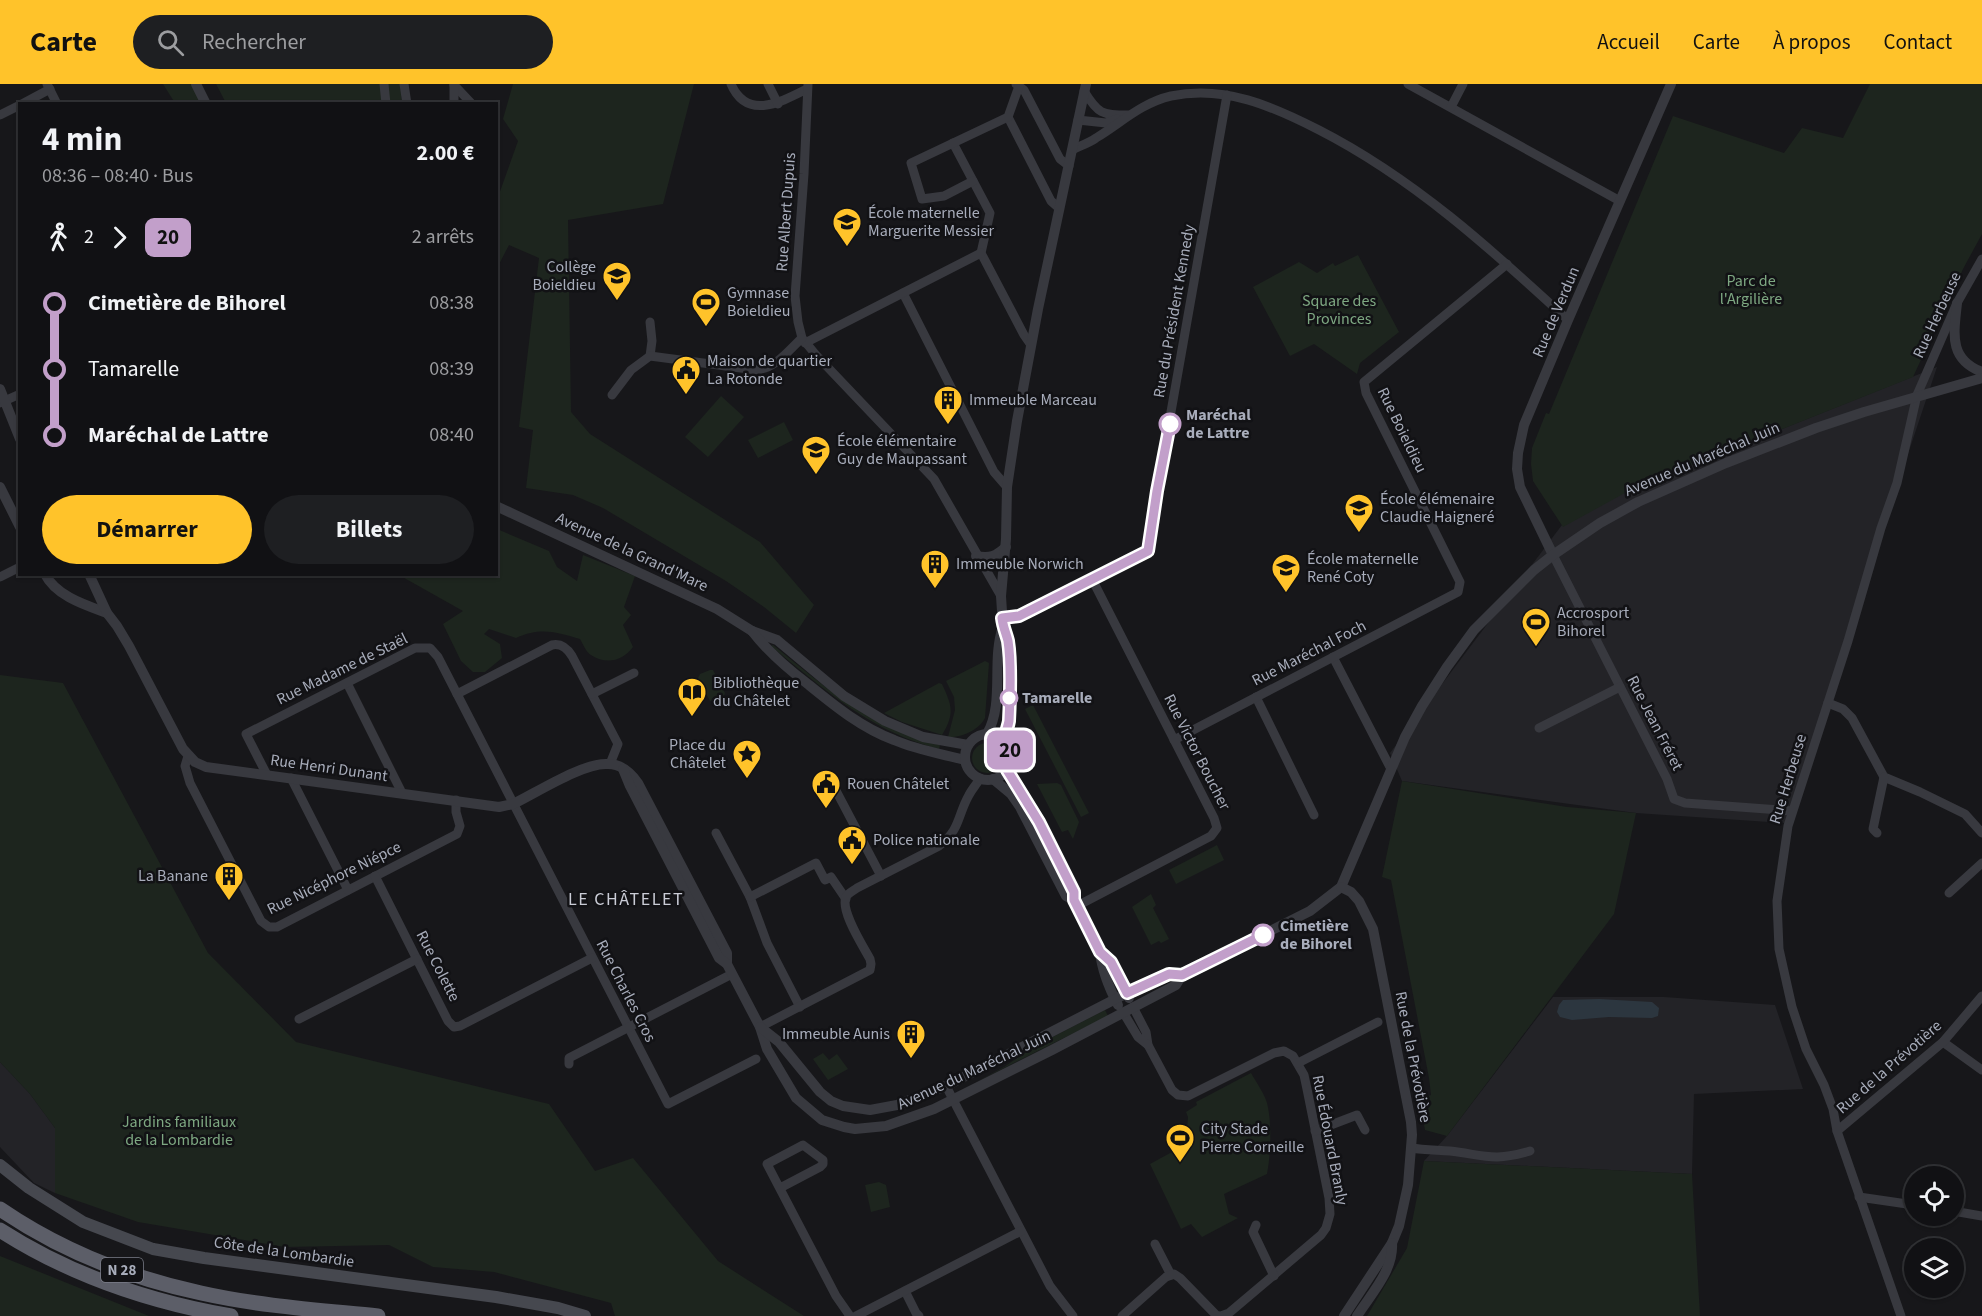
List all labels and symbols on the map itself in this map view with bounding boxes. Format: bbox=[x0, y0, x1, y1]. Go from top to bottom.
street label: Rue Albert Dupuis bbox=[771, 151, 801, 272]
place label: École maternelle Marguerite Messier bbox=[868, 202, 994, 242]
school or university icon: École maternelle Marguerite Messier bbox=[831, 206, 863, 248]
street label: Rue du Président Kennedy bbox=[1148, 222, 1200, 399]
place label: Collège Boieldieu bbox=[533, 256, 596, 296]
school or university icon: Collège Boieldieu bbox=[601, 260, 633, 302]
street label: Rue de Verdun bbox=[1527, 263, 1585, 361]
street label: Rue Herbeuse bbox=[1907, 268, 1967, 362]
park label: Parc de l'Argilière bbox=[1720, 270, 1782, 310]
place label: Gymnase Boieldieu bbox=[727, 282, 791, 322]
sports icon: Gymnase Boieldieu bbox=[690, 286, 722, 328]
park label: Square des Provinces bbox=[1302, 290, 1376, 330]
place label: Maison de quartier La Rotonde bbox=[707, 350, 832, 390]
public building icon: Maison de quartier La Rotonde bbox=[670, 354, 702, 396]
building icon: Immeuble Marceau bbox=[932, 384, 964, 426]
street label: Rue Boieldieu bbox=[1372, 384, 1432, 476]
place label: Immeuble Marceau bbox=[969, 389, 1097, 411]
place label: Maréchal de Lattre bbox=[1186, 404, 1251, 444]
marker: Maréchal de Lattre bbox=[1159, 413, 1181, 435]
street label: Avenue du Maréchal Juin bbox=[1621, 416, 1783, 502]
place label: École élémentaire Guy de Maupassant bbox=[837, 430, 968, 470]
school or university icon: École élémentaire Guy de Maupassant bbox=[800, 434, 832, 476]
place label: École élémenaire Claudie Haigneré bbox=[1380, 488, 1495, 528]
school or university icon: École élémenaire Claudie Haigneré bbox=[1343, 492, 1375, 534]
street label: Avenue de la Grand'Mare bbox=[552, 507, 712, 597]
building icon: Immeuble Norwich bbox=[919, 548, 951, 590]
place label: École maternelle René Coty bbox=[1307, 548, 1419, 588]
school or university icon: École maternelle René Coty bbox=[1270, 552, 1302, 594]
place label: Immeuble Norwich bbox=[956, 553, 1084, 575]
place label: Accrosport Bihorel bbox=[1557, 602, 1630, 642]
sports icon: Accrosport Bihorel bbox=[1520, 606, 1552, 648]
street label: Rue Maréchal Foch bbox=[1248, 615, 1370, 691]
street label: Rue Madame de Staël bbox=[273, 628, 411, 710]
place label: Bibliothèque du Châtelet bbox=[713, 672, 799, 712]
street label: Rue Jean Fréret bbox=[1622, 672, 1689, 775]
library icon: Bibliothèque du Châtelet bbox=[676, 676, 708, 718]
place label: Tamarelle bbox=[1022, 687, 1092, 709]
marker: Tamarelle bbox=[1000, 689, 1018, 707]
street label: Rue Victor Boucher bbox=[1158, 690, 1236, 814]
line badge: 20 bbox=[983, 730, 1037, 770]
street label: Rue Herbeuse bbox=[1764, 731, 1812, 827]
place label: Place du Châtelet bbox=[669, 734, 727, 774]
place icon: Place du Châtelet bbox=[731, 738, 763, 780]
street label: Rue Henri Dunant bbox=[269, 749, 390, 787]
public building icon: Rouen Châtelet bbox=[810, 768, 842, 810]
place label: Rouen Châtelet bbox=[847, 773, 950, 795]
public building icon: Police nationale bbox=[836, 824, 868, 866]
place label: Police nationale bbox=[873, 829, 980, 851]
street label: Rue Nicéphore Niépce bbox=[263, 836, 405, 920]
building icon: La Banane bbox=[213, 860, 245, 902]
place label: La Banane bbox=[138, 865, 208, 887]
district label: LE CHÂTELET bbox=[568, 887, 684, 912]
place label: Cimetière de Bihorel bbox=[1280, 915, 1352, 955]
marker: Cimetière de Bihorel bbox=[1252, 924, 1274, 946]
street label: Rue Colette bbox=[411, 927, 465, 1005]
street label: Rue Charles Cros bbox=[591, 936, 661, 1046]
street label: Rue de la Prévotière bbox=[1389, 990, 1437, 1125]
street label: Rue de la Prévotière bbox=[1832, 1015, 1947, 1119]
building icon: Immeuble Aunis bbox=[895, 1018, 927, 1060]
place label: Immeuble Aunis bbox=[782, 1023, 890, 1045]
street label: Avenue du Maréchal Juin bbox=[894, 1025, 1054, 1115]
street label: Rue Édouard Branly bbox=[1307, 1073, 1353, 1207]
park label: Jardins familiaux de la Lombardie bbox=[122, 1111, 236, 1151]
place label: City Stade Pierre Corneille bbox=[1201, 1118, 1304, 1158]
sports icon: City Stade Pierre Corneille bbox=[1164, 1122, 1196, 1164]
street label: Côte de la Lombardie bbox=[212, 1231, 356, 1273]
road number: N 28 bbox=[101, 1258, 143, 1282]

